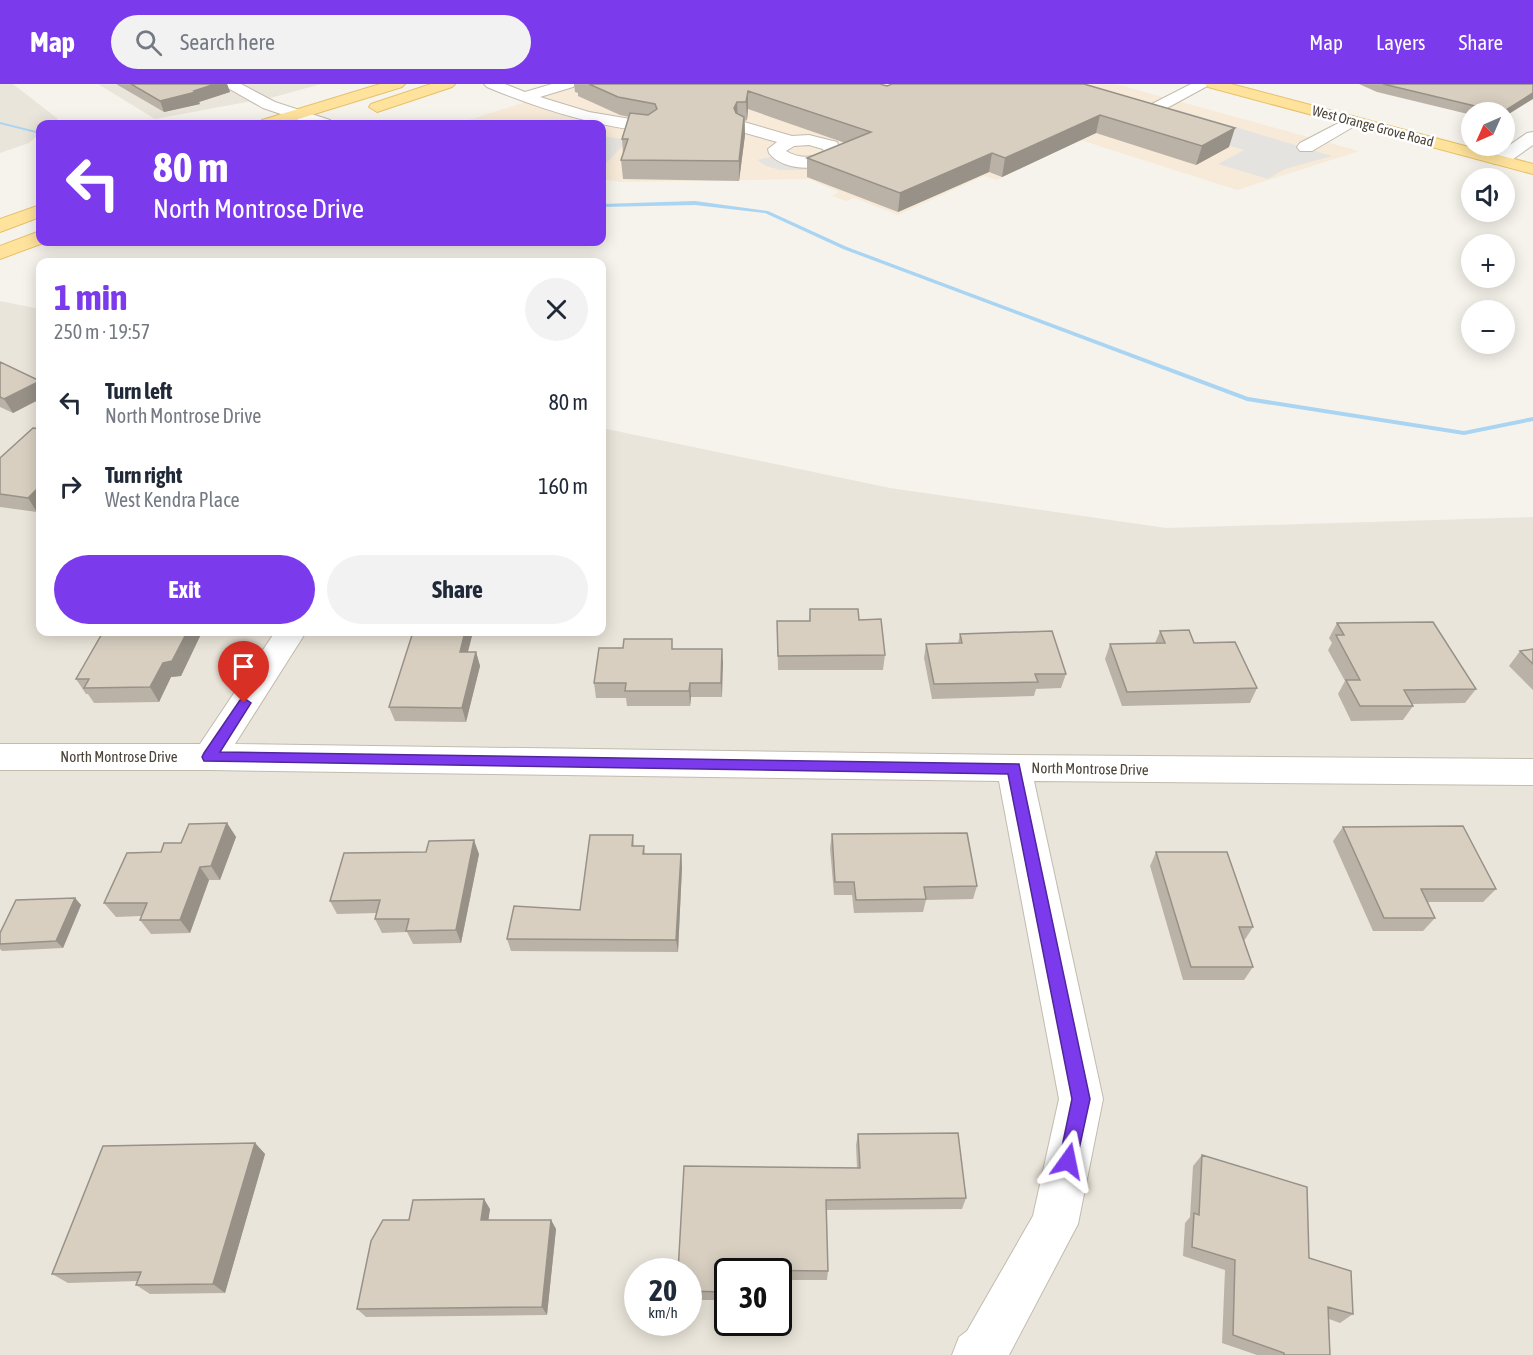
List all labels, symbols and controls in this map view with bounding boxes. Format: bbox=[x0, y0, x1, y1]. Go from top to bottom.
search box bbox=[111, 15, 531, 69]
text: Map bbox=[30, 26, 75, 58]
icon: search bbox=[132, 26, 165, 59]
text: Search here bbox=[180, 29, 275, 55]
text: Map bbox=[1309, 30, 1343, 54]
text: Layers bbox=[1376, 30, 1426, 54]
text: Share bbox=[1459, 30, 1503, 54]
street label: West Orange Grove Road bbox=[1311, 102, 1435, 150]
north arrow bbox=[1461, 102, 1515, 156]
map controls bbox=[1461, 102, 1515, 354]
text: 80 m bbox=[153, 143, 228, 191]
icon: left bbox=[54, 144, 132, 222]
button: sound bbox=[1461, 168, 1515, 222]
text: North Montrose Drive bbox=[153, 193, 364, 224]
button: + bbox=[1461, 234, 1515, 288]
text: 1 min bbox=[54, 276, 128, 318]
button: close bbox=[525, 278, 588, 341]
button: − bbox=[1461, 300, 1515, 354]
text: 250 m · 19:57 bbox=[54, 320, 150, 343]
text: Turn left bbox=[105, 378, 172, 404]
icon: left bbox=[54, 386, 87, 419]
text: 80 m bbox=[548, 389, 588, 415]
text: North Montrose Drive bbox=[105, 404, 261, 427]
text: Turn right bbox=[105, 462, 182, 488]
icon: right bbox=[54, 470, 87, 503]
text: 160 m bbox=[538, 473, 588, 499]
text: West Kendra Place bbox=[105, 488, 240, 511]
button: Exit bbox=[54, 555, 315, 624]
button: Share bbox=[327, 555, 588, 624]
pin bbox=[218, 641, 269, 703]
icon: arrive bbox=[227, 650, 260, 683]
street label: North Montrose Drive bbox=[60, 748, 178, 765]
street label: North Montrose Drive bbox=[1031, 759, 1149, 778]
position arrow bbox=[1036, 1129, 1100, 1193]
speed limit sign: 30 bbox=[714, 1258, 792, 1336]
text: 20 bbox=[649, 1273, 677, 1307]
text: km/h bbox=[648, 1304, 678, 1321]

